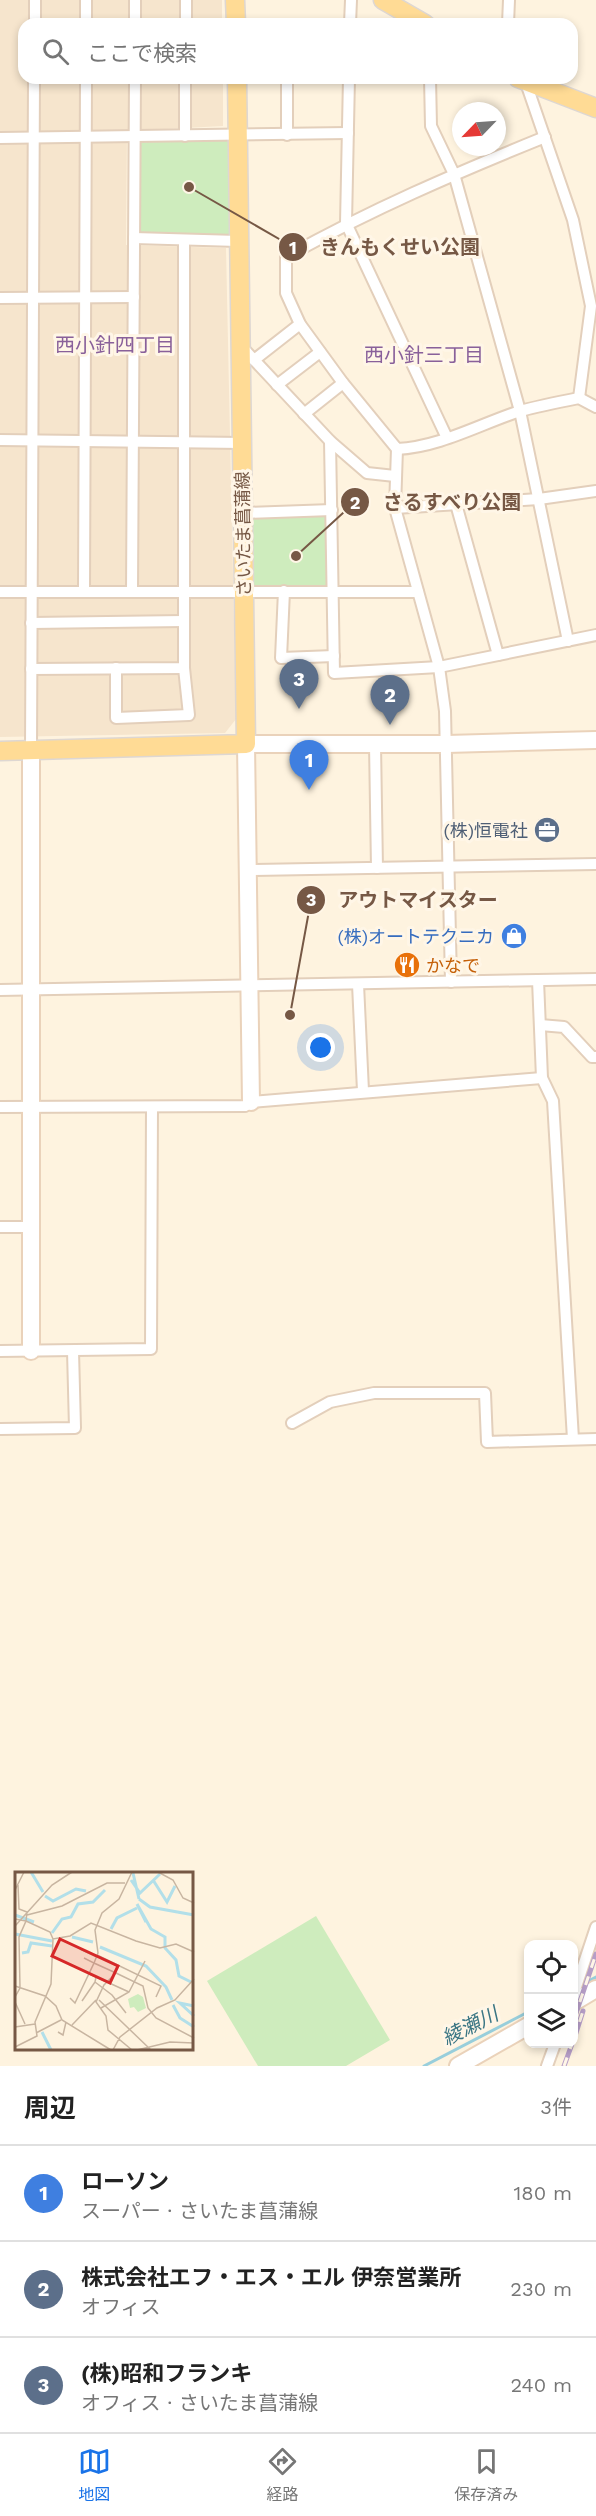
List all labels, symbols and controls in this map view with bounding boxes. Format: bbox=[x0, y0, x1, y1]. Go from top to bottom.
search box bbox=[18, 18, 578, 84]
icon: search bbox=[39, 35, 72, 68]
text: ここで検索 bbox=[87, 41, 197, 66]
north arrow bbox=[452, 102, 506, 156]
callout: きんもくせい公園 bbox=[278, 228, 492, 266]
text: きんもくせい公園 bbox=[320, 235, 480, 259]
text: 1 bbox=[289, 237, 297, 258]
district label: 西小針四丁目 bbox=[55, 333, 175, 357]
district label: 西小針三丁目 bbox=[364, 343, 484, 367]
street label: さいたま菖蒲線 bbox=[231, 471, 255, 597]
callout: さるすべり公園 bbox=[340, 483, 534, 521]
text: さるすべり公園 bbox=[383, 490, 521, 514]
text: 2 bbox=[350, 492, 360, 513]
pin: 3 bbox=[280, 660, 318, 709]
pin: 2 bbox=[370, 676, 410, 725]
pin: 1 bbox=[290, 740, 328, 790]
office icon: (株)恒電社 bbox=[532, 815, 562, 845]
place label: (株)恒電社 bbox=[443, 820, 528, 841]
callout: アウトマイスター bbox=[296, 881, 510, 919]
text: アウトマイスター bbox=[338, 888, 498, 912]
text: 3 bbox=[306, 889, 316, 910]
shop icon: (株)オートテクニカ bbox=[499, 921, 529, 951]
place label: (株)オートテクニカ bbox=[337, 926, 494, 947]
restaurant icon: かなで bbox=[392, 950, 422, 980]
place label: かなで bbox=[426, 955, 480, 976]
your location bbox=[306, 1033, 335, 1062]
inset map bbox=[15, 1872, 194, 2051]
map controls bbox=[524, 1940, 578, 2048]
button: locate bbox=[524, 1940, 578, 1994]
button: layers bbox=[524, 1994, 578, 2048]
water label: 綾瀬川 bbox=[438, 2001, 504, 2050]
text: 周辺 bbox=[24, 2093, 76, 2123]
text: 3件 bbox=[540, 2095, 572, 2119]
text: ローソン bbox=[81, 2169, 169, 2194]
text: 1 bbox=[39, 2181, 48, 2205]
text: 180 m bbox=[514, 2181, 572, 2205]
text: スーパー · さいたま菖蒲線 bbox=[81, 2199, 318, 2223]
text: 株式会社エフ・エス・エル 伊奈営業所 bbox=[81, 2265, 461, 2290]
text: 2 bbox=[38, 2277, 49, 2301]
text: 230 m bbox=[510, 2277, 572, 2301]
text: オフィス bbox=[81, 2295, 161, 2319]
text: (株)昭和フランキ bbox=[81, 2361, 252, 2386]
text: 3 bbox=[38, 2373, 49, 2397]
text: 240 m bbox=[510, 2373, 572, 2397]
text: オフィス · さいたま菖蒲線 bbox=[81, 2391, 318, 2415]
tab: 地図 bbox=[78, 2445, 111, 2505]
tab: 経路 bbox=[266, 2445, 299, 2505]
tab: 保存済み bbox=[454, 2445, 518, 2505]

